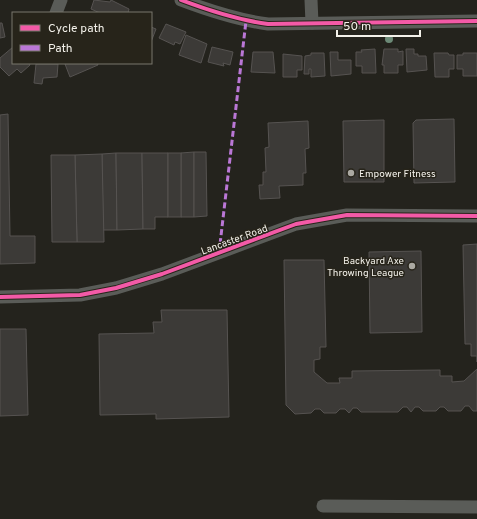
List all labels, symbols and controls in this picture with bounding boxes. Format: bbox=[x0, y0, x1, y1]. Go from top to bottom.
legend bbox=[12, 12, 152, 64]
scale bar bbox=[337, 12, 420, 38]
text: 50 m bbox=[343, 19, 371, 35]
text: Cycle path bbox=[48, 21, 105, 37]
text: Path bbox=[48, 41, 73, 57]
marker: Empower Fitness bbox=[346, 168, 356, 178]
place label: Empower Fitness bbox=[359, 168, 436, 181]
street label: Lancaster Road bbox=[199, 222, 270, 258]
place label: Backyard Axe Throwing League bbox=[327, 255, 404, 280]
marker: Backyard Axe Throwing League bbox=[407, 261, 417, 271]

